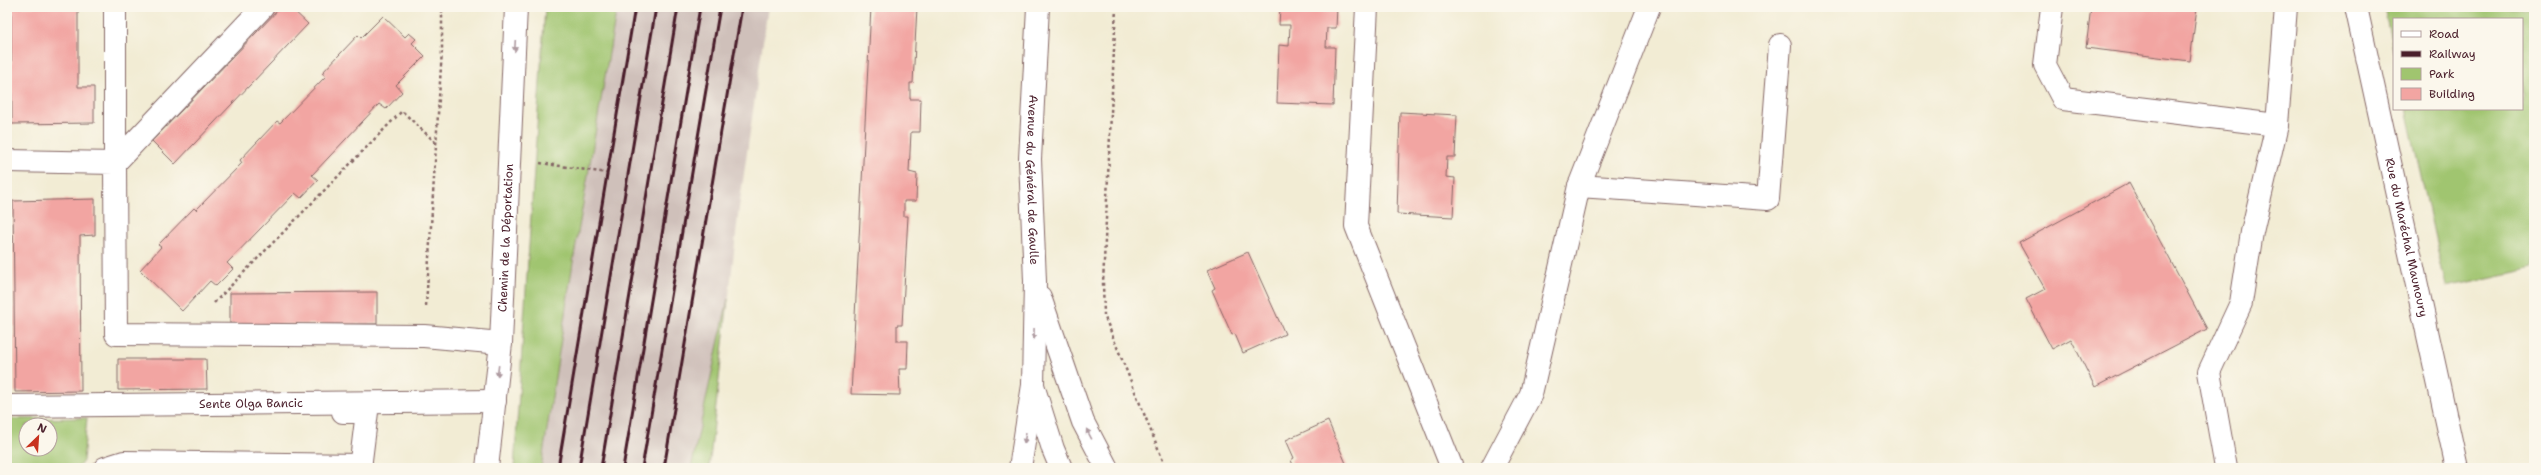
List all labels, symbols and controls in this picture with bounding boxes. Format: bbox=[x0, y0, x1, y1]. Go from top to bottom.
legend bbox=[2393, 18, 2523, 110]
text: Road bbox=[2429, 26, 2460, 42]
one-way arrow bbox=[511, 40, 518, 52]
text: Railway bbox=[2429, 46, 2476, 62]
text: Park bbox=[2429, 66, 2455, 82]
text: Building bbox=[2429, 86, 2475, 102]
street label: Avenue du Général de Gaulle bbox=[1022, 94, 1042, 265]
street label: Rue du Maréchal Maunoury bbox=[2381, 156, 2432, 319]
street label: Chemin de la Déportation bbox=[494, 163, 517, 312]
one-way arrow bbox=[1031, 328, 1037, 341]
one-way arrow bbox=[495, 365, 501, 378]
street label: Sente Olga Bancic bbox=[199, 395, 303, 412]
north arrow bbox=[18, 417, 58, 457]
text: N bbox=[35, 420, 49, 437]
one-way arrow bbox=[1085, 428, 1092, 439]
one-way arrow bbox=[1022, 432, 1028, 444]

